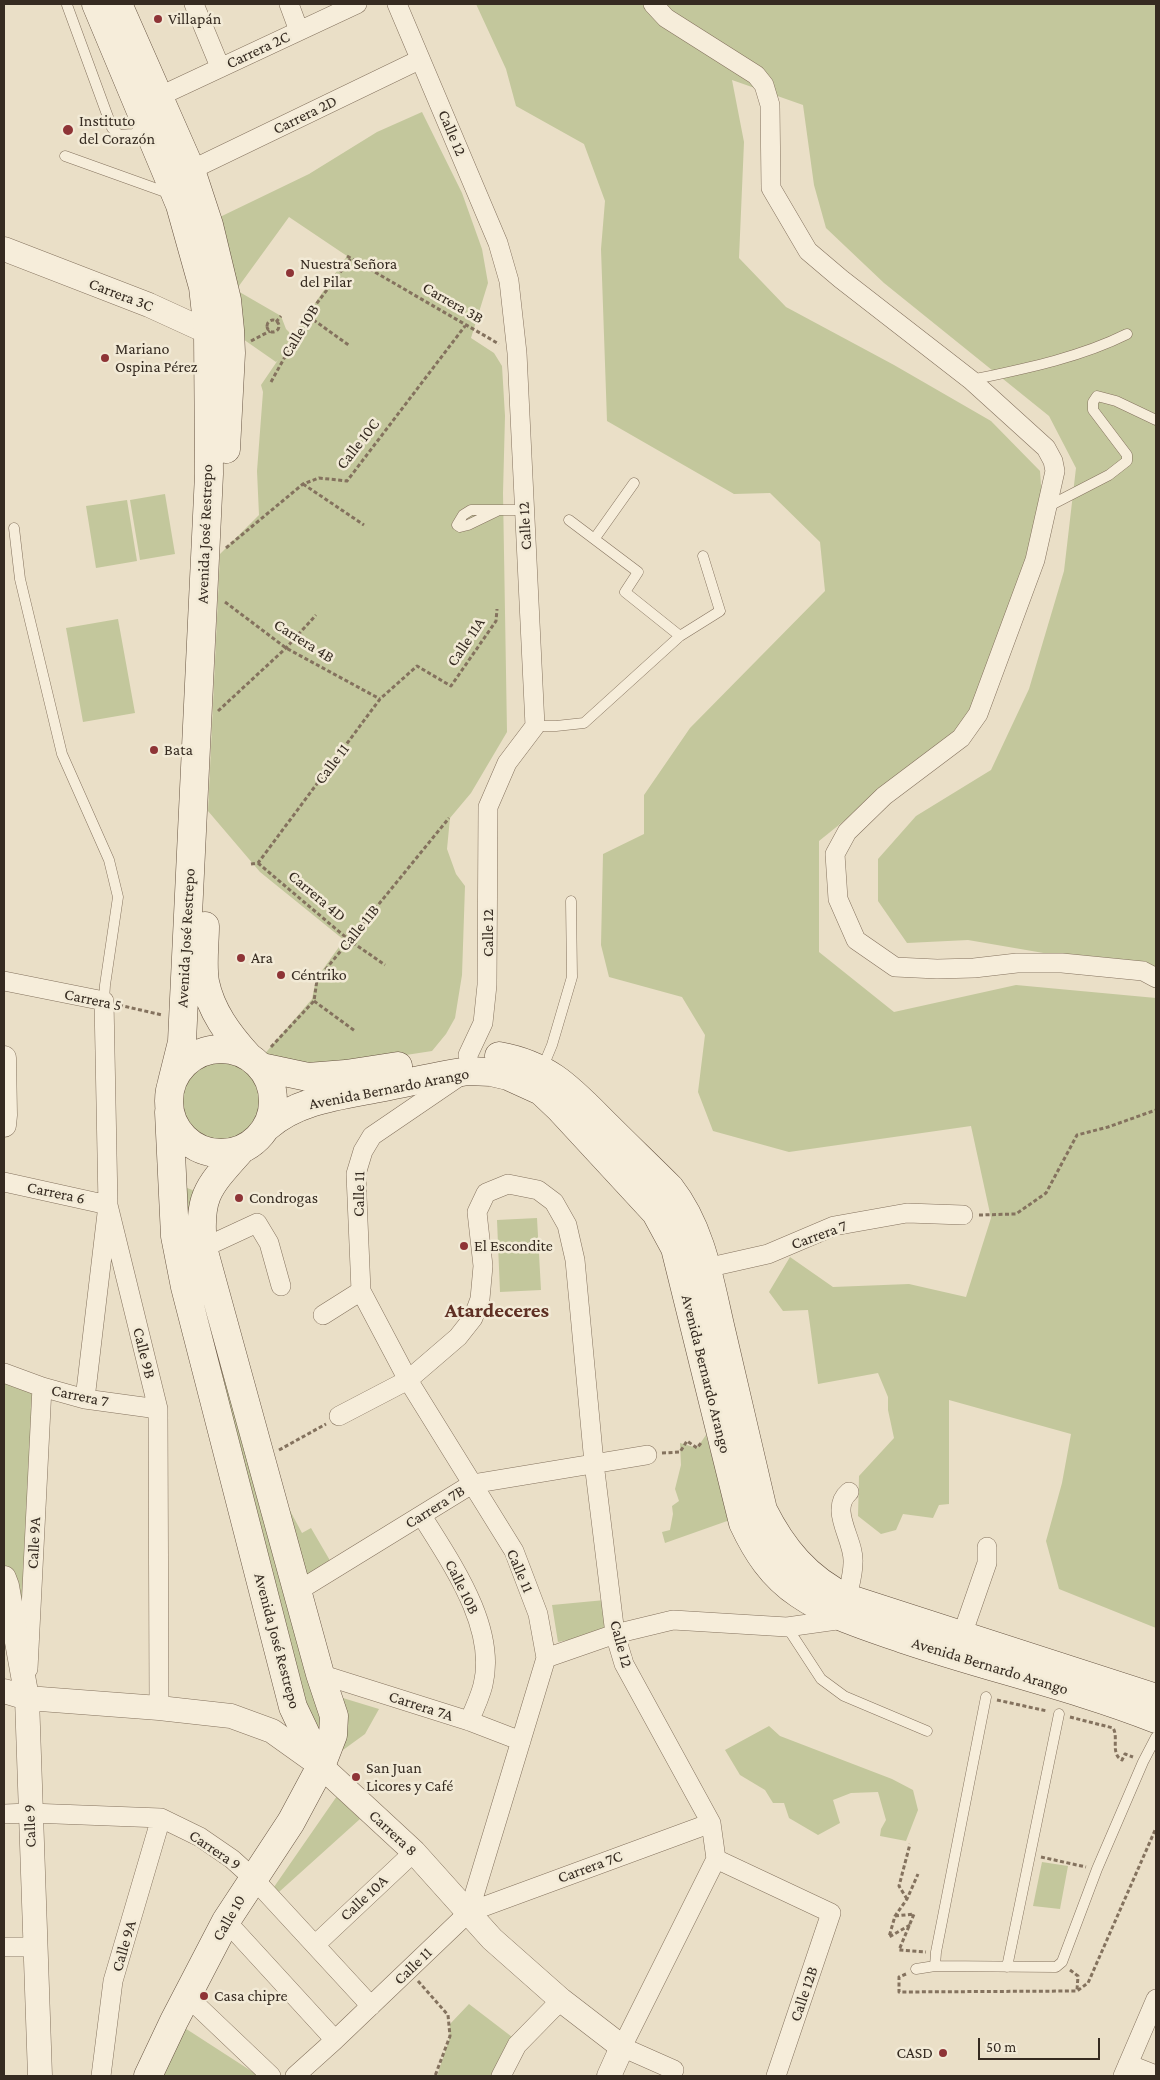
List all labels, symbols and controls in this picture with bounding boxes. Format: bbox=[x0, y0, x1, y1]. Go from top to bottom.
place label: Villapán bbox=[168, 9, 221, 29]
marker: Villapán bbox=[152, 13, 164, 25]
street label: Carrera 2C bbox=[223, 27, 293, 73]
street label: Carrera 2D bbox=[270, 91, 340, 139]
street label: Calle 12 bbox=[434, 107, 470, 159]
place label: Instituto del Corazón bbox=[79, 111, 155, 149]
marker: Instituto del Corazón bbox=[61, 123, 75, 137]
place label: Nuestra Señora del Pilar bbox=[300, 254, 397, 292]
marker: Nuestra Señora del Pilar bbox=[284, 267, 296, 279]
street label: Carrera 3C bbox=[86, 274, 156, 316]
street label: Carrera 3B bbox=[419, 278, 487, 328]
street label: Calle 10B bbox=[277, 301, 323, 361]
place label: Mariano Ospina Pérez bbox=[115, 339, 197, 377]
marker: Mariano Ospina Pérez bbox=[99, 352, 111, 364]
street label: Calle 10C bbox=[332, 415, 384, 473]
street label: Avenida José Restrepo bbox=[193, 464, 217, 604]
street label: Calle 12 bbox=[514, 501, 536, 551]
street label: Calle 11A bbox=[443, 614, 489, 670]
street label: Carrera 4B bbox=[270, 615, 338, 667]
place label: Bata bbox=[164, 740, 193, 760]
street label: Calle 11 bbox=[311, 740, 353, 788]
marker: Bata bbox=[148, 744, 160, 756]
street label: Carrera 4D bbox=[284, 866, 350, 926]
street label: Avenida José Restrepo bbox=[173, 868, 199, 1008]
street label: Calle 11B bbox=[334, 901, 384, 955]
street label: Calle 12 bbox=[478, 909, 498, 957]
place label: Ara bbox=[251, 948, 273, 968]
marker: Ara bbox=[235, 952, 247, 964]
place label: Céntriko bbox=[291, 965, 347, 985]
marker: Céntriko bbox=[275, 969, 287, 981]
street label: Carrera 5 bbox=[63, 985, 123, 1015]
street label: Avenida Bernardo Arango bbox=[307, 1064, 471, 1114]
street label: Calle 11 bbox=[349, 1171, 369, 1217]
street label: Carrera 6 bbox=[25, 1178, 87, 1208]
place label: Condrogas bbox=[249, 1188, 318, 1208]
marker: Condrogas bbox=[233, 1192, 245, 1204]
street label: Carrera 7 bbox=[788, 1216, 850, 1254]
place label: El Escondite bbox=[474, 1236, 553, 1256]
marker: El Escondite bbox=[458, 1240, 470, 1252]
street label: Avenida Bernardo Arango bbox=[677, 1293, 735, 1455]
district label: Atardeceres bbox=[445, 1298, 549, 1324]
street label: Calle 9B bbox=[128, 1325, 160, 1381]
street label: Carrera 7 bbox=[50, 1381, 110, 1411]
street label: Carrera 7B bbox=[402, 1481, 468, 1533]
street label: Calle 9A bbox=[23, 1516, 45, 1570]
street label: Calle 11 bbox=[502, 1546, 538, 1596]
street label: Calle 10B bbox=[441, 1557, 483, 1617]
street label: Avenida José Restrepo bbox=[250, 1571, 304, 1711]
street label: Calle 12 bbox=[605, 1618, 637, 1670]
street label: Avenida Bernardo Arango bbox=[909, 1633, 1071, 1699]
street label: Carrera 7A bbox=[386, 1687, 456, 1725]
place label: San Juan Licores y Café bbox=[366, 1758, 453, 1796]
marker: San Juan Licores y Café bbox=[350, 1771, 362, 1783]
street label: Calle 9 bbox=[20, 1804, 40, 1848]
street label: Carrera 8 bbox=[365, 1806, 421, 1860]
street label: Carrera 9 bbox=[185, 1826, 245, 1874]
street label: Carrera 7C bbox=[555, 1846, 625, 1888]
street label: Calle 10A bbox=[336, 1871, 392, 1925]
street label: Calle 10 bbox=[208, 1892, 250, 1944]
street label: Calle 9A bbox=[108, 1918, 140, 1974]
street label: Calle 11 bbox=[390, 1943, 436, 1989]
street label: Calle 12B bbox=[786, 1964, 822, 2024]
place label: Casa chipre bbox=[214, 1986, 288, 2006]
marker: Casa chipre bbox=[198, 1990, 210, 2002]
scale bar bbox=[980, 2028, 1102, 2060]
text: 50 m bbox=[986, 2039, 1016, 2055]
place label: CASD bbox=[897, 2043, 933, 2063]
marker: CASD bbox=[937, 2047, 949, 2059]

